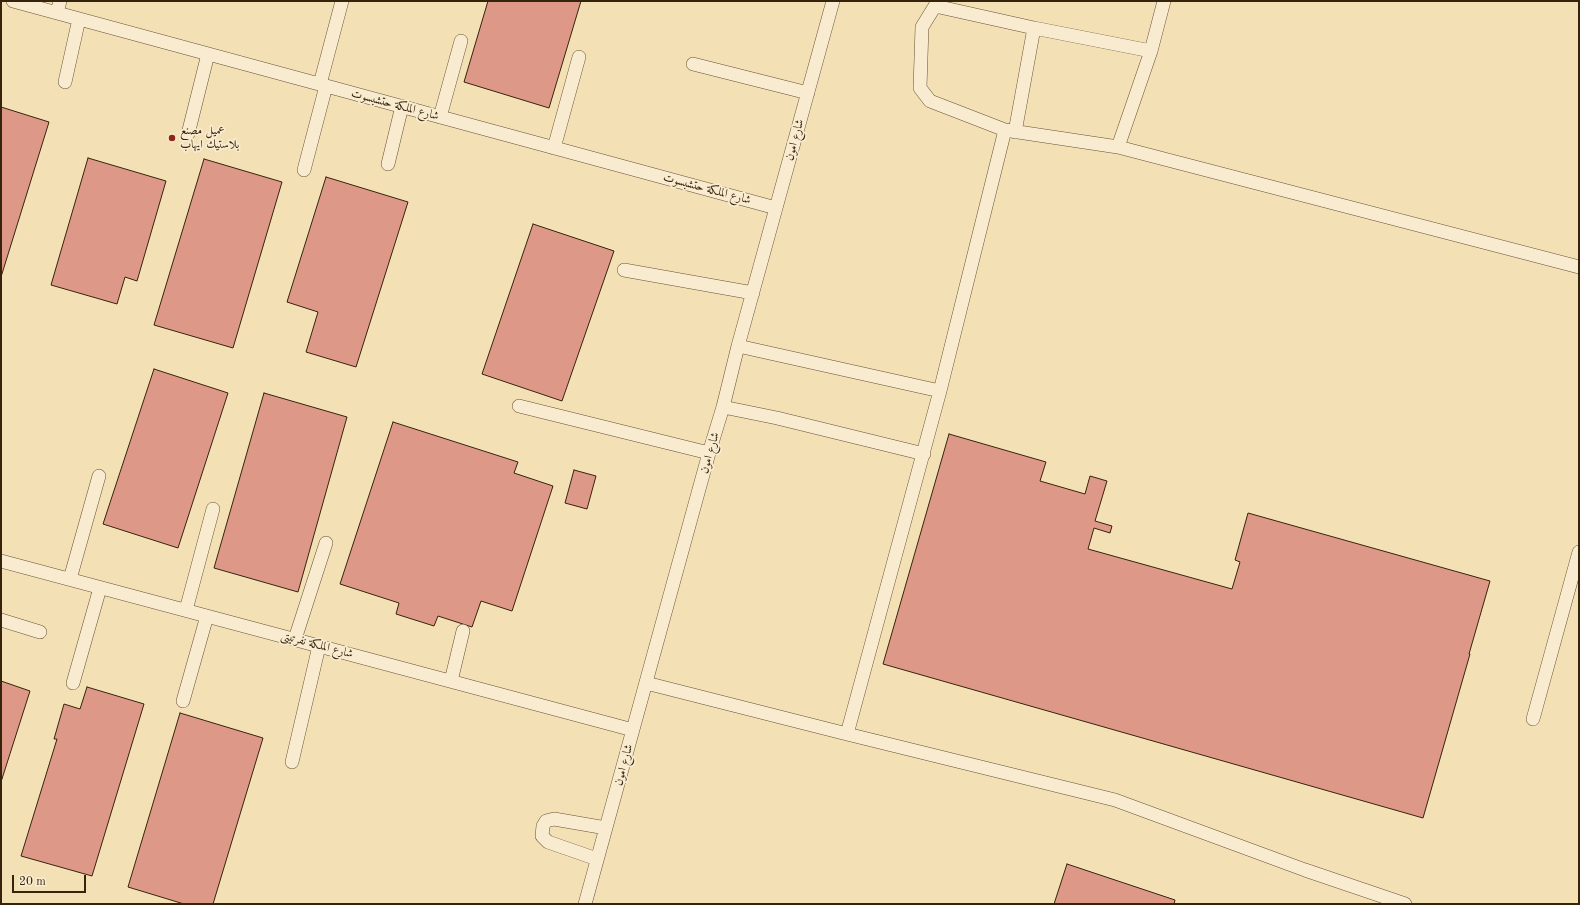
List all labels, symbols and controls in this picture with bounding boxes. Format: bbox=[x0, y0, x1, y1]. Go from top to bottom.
street label: شارع الملكة حتشبسوت bbox=[349, 86, 441, 124]
street label: شارع امون bbox=[783, 118, 807, 162]
place label: عميل مصنع بلاستيك ايهاب bbox=[180, 124, 239, 152]
marker: عميل مصنع بلاستيك ايهاب bbox=[167, 133, 177, 143]
street label: شارع الملكة حتشبسوت bbox=[661, 170, 753, 208]
street label: شارع امون bbox=[697, 431, 723, 475]
street label: شارع الملكة نفرتيتى bbox=[279, 628, 355, 662]
street label: شارع امون bbox=[612, 743, 636, 787]
scale bar bbox=[14, 867, 88, 893]
text: 20 m bbox=[19, 876, 46, 888]

